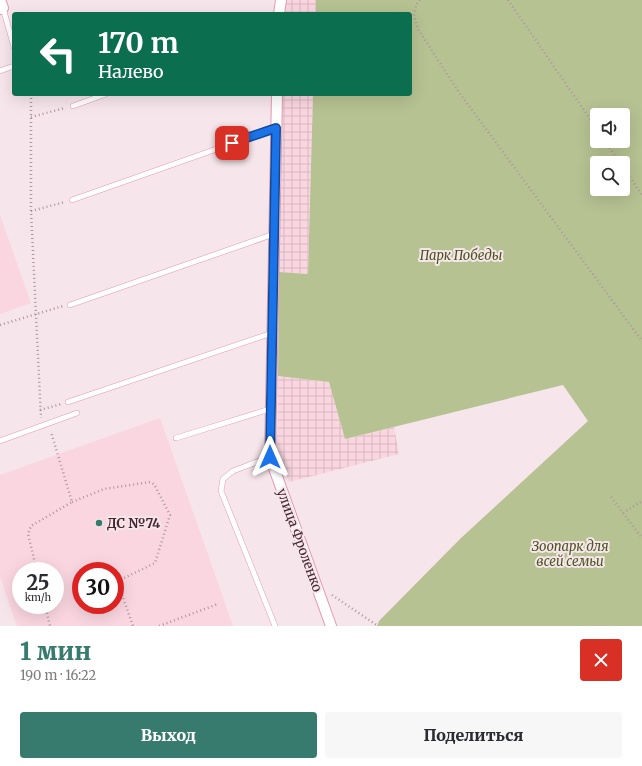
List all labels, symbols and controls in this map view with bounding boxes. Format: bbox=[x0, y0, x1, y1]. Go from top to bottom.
text: 170 m bbox=[98, 25, 179, 61]
icon: left bbox=[32, 28, 84, 80]
text: Налево bbox=[98, 60, 164, 83]
map controls bbox=[590, 108, 630, 196]
button: sound bbox=[590, 108, 630, 148]
pin bbox=[215, 126, 249, 160]
icon: arrive bbox=[221, 132, 243, 154]
button: search bbox=[590, 156, 630, 196]
park label: Парк Победы bbox=[420, 247, 502, 264]
position arrow bbox=[249, 436, 291, 478]
street label: улица Фроленко bbox=[273, 486, 326, 595]
place label: ДС №74 bbox=[107, 515, 161, 532]
marker: ДС №74 bbox=[94, 518, 104, 528]
park label: Зоопарк для всей семьи bbox=[531, 538, 609, 570]
speed limit sign: 30 bbox=[72, 562, 124, 614]
text: 25 bbox=[27, 570, 49, 595]
text: km/h bbox=[25, 591, 51, 604]
text: 1 мин bbox=[20, 636, 91, 667]
button: close bbox=[580, 639, 622, 681]
text: 190 m · 16:22 bbox=[20, 667, 96, 684]
button: Выход bbox=[20, 712, 317, 758]
button: Поделиться bbox=[325, 712, 622, 758]

